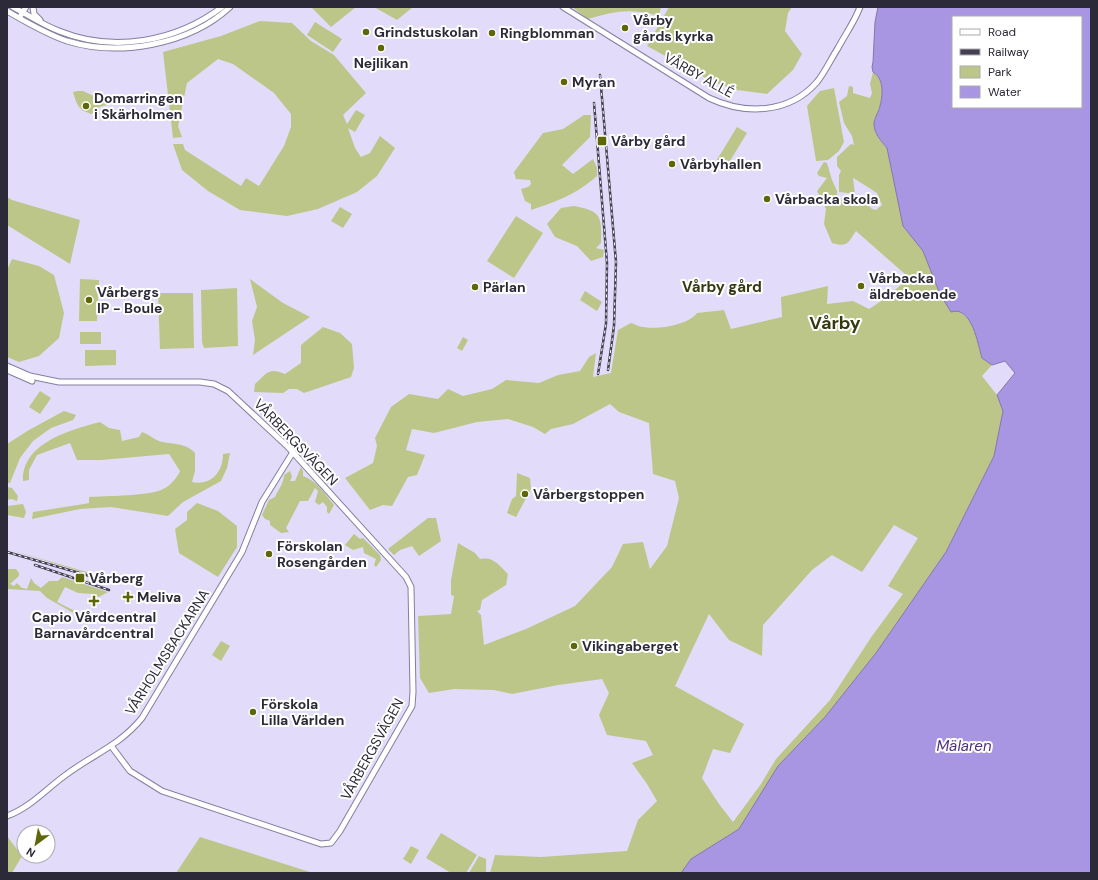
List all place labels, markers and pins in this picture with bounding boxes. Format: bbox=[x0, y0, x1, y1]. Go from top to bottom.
place label: Vårby gårds kyrka bbox=[633, 11, 713, 45]
place label: Grindstuskolan bbox=[374, 23, 478, 41]
marker: Vårby gårds kyrka bbox=[620, 23, 630, 33]
place label: Ringblomman bbox=[500, 24, 594, 42]
marker: Grindstuskolan bbox=[361, 27, 371, 37]
marker: Ringblomman bbox=[487, 28, 497, 38]
marker: Nejlikan bbox=[376, 43, 386, 53]
place label: Nejlikan bbox=[354, 54, 408, 72]
place label: Myran bbox=[572, 73, 615, 91]
marker: Myran bbox=[559, 77, 569, 87]
place label: Domarringen i Skärholmen bbox=[94, 89, 183, 123]
marker: Domarringen i Skärholmen bbox=[81, 101, 91, 111]
place label: Vårby gård bbox=[611, 132, 686, 150]
marker: Vårby gård bbox=[596, 135, 608, 147]
place label: Vårbyhallen bbox=[680, 155, 761, 173]
marker: Vårbyhallen bbox=[667, 159, 677, 169]
place label: Vårbacka skola bbox=[775, 190, 879, 208]
marker: Vårbacka skola bbox=[762, 194, 772, 204]
place label: Vårbacka äldreboende bbox=[869, 269, 957, 303]
place label: Pärlan bbox=[483, 278, 526, 296]
marker: Vårbacka äldreboende bbox=[856, 281, 866, 291]
marker: Pärlan bbox=[470, 282, 480, 292]
place label: Vårbergs IP - Boule bbox=[97, 283, 162, 317]
marker: Vårbergs IP - Boule bbox=[84, 295, 94, 305]
place label: Vårbergstoppen bbox=[533, 485, 644, 503]
marker: Vårbergstoppen bbox=[520, 489, 530, 499]
place label: Förskolan Rosengården bbox=[277, 537, 367, 571]
marker: Förskolan Rosengården bbox=[264, 549, 274, 559]
place label: Vårberg bbox=[89, 569, 143, 587]
marker: Vårberg bbox=[74, 572, 86, 584]
place label: Meliva bbox=[137, 588, 181, 606]
marker: Meliva bbox=[122, 591, 134, 603]
marker: Capio Vårdcentral Barnavårdcentral bbox=[88, 595, 100, 607]
place label: Capio Vårdcentral Barnavårdcentral bbox=[32, 608, 156, 642]
place label: Vikingaberget bbox=[582, 637, 678, 655]
marker: Vikingaberget bbox=[569, 641, 579, 651]
place label: Förskola Lilla Världen bbox=[261, 695, 345, 729]
marker: Förskola Lilla Världen bbox=[248, 707, 258, 717]

